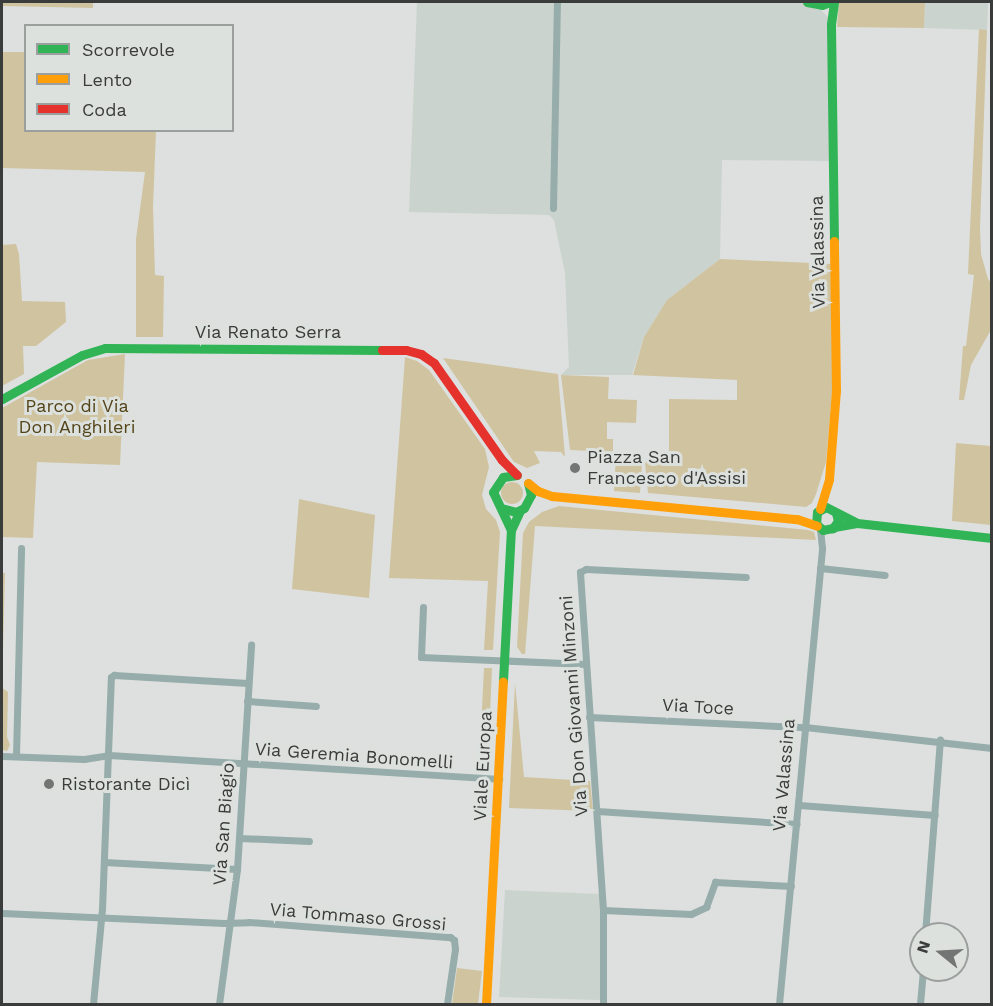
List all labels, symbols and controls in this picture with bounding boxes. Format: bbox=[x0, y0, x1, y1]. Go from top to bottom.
legend bbox=[24, 24, 234, 132]
text: Scorrevole bbox=[82, 39, 175, 60]
text: Lento bbox=[82, 69, 132, 90]
text: Coda bbox=[82, 99, 127, 120]
street label: Via Valassina bbox=[806, 195, 830, 309]
street label: Via Renato Serra bbox=[195, 321, 341, 343]
park label: Parco di Via Don Anghileri bbox=[18, 396, 136, 438]
place label: Piazza San Francesco d'Assisi bbox=[587, 447, 746, 490]
marker: Piazza San Francesco d'Assisi bbox=[568, 461, 582, 475]
street label: Via Don Giovanni Minzoni bbox=[555, 594, 593, 818]
street label: Via Toce bbox=[661, 694, 735, 720]
street label: Viale Europa bbox=[469, 710, 497, 822]
street label: Via Valassina bbox=[768, 717, 800, 833]
street label: Via Geremia Bonomelli bbox=[254, 738, 454, 774]
street label: Via San Biagio bbox=[209, 762, 239, 886]
place label: Ristorante Dicì bbox=[61, 773, 190, 795]
marker: Ristorante Dicì bbox=[42, 777, 56, 791]
street label: Via Tommaso Grossi bbox=[268, 898, 448, 936]
north arrow bbox=[909, 922, 969, 982]
text: N bbox=[912, 938, 934, 955]

